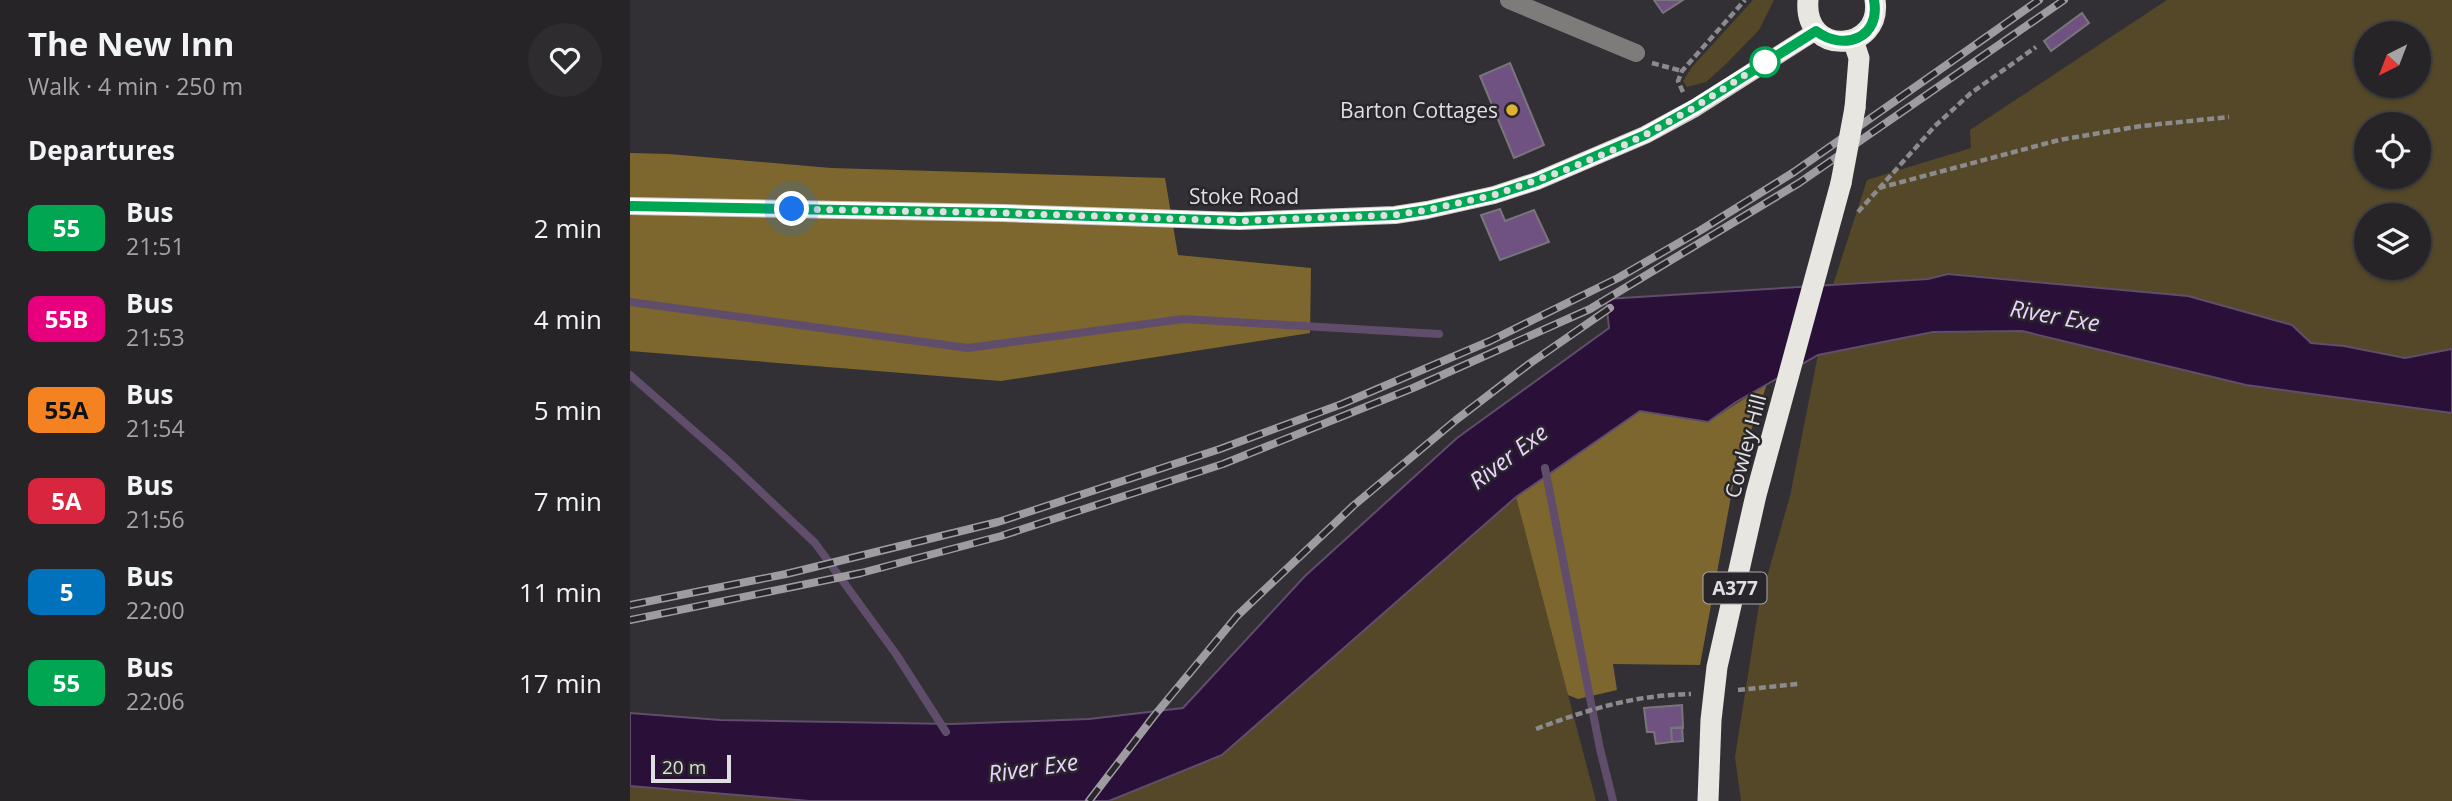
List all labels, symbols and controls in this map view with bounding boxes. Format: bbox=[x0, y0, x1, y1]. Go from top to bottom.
text: The New Inn bbox=[28, 21, 234, 66]
north arrow bbox=[2354, 21, 2431, 98]
map controls bbox=[2354, 21, 2431, 280]
button: heart bbox=[528, 23, 602, 97]
unlabelled marker bbox=[1750, 47, 1780, 77]
text: Walk · 4 min · 250 m bbox=[28, 70, 243, 102]
place label: Barton Cottages bbox=[1340, 96, 1498, 124]
marker: Barton Cottages bbox=[1504, 102, 1520, 118]
button: locate bbox=[2354, 112, 2431, 189]
text: Departures bbox=[28, 132, 175, 168]
street label: Stoke Road bbox=[1189, 182, 1299, 210]
your location bbox=[774, 191, 809, 226]
text: Bus bbox=[126, 194, 173, 230]
button: layers bbox=[2354, 203, 2431, 280]
text: 2 min bbox=[534, 210, 602, 246]
text: 55 bbox=[53, 211, 80, 244]
text: 21:51 bbox=[126, 230, 185, 262]
text: Bus bbox=[126, 285, 173, 321]
water label: River Exe bbox=[2008, 291, 2102, 339]
text: 4 min bbox=[534, 301, 602, 337]
text: 55B bbox=[45, 302, 88, 335]
text: 21:53 bbox=[126, 321, 185, 353]
text: Bus bbox=[126, 376, 173, 412]
street label: Cowley Hill bbox=[1718, 391, 1772, 501]
text: 5 min bbox=[534, 392, 602, 428]
text: 55A bbox=[44, 393, 89, 426]
text: 21:54 bbox=[126, 412, 185, 444]
water label: River Exe bbox=[1462, 416, 1554, 496]
text: Bus bbox=[126, 467, 173, 503]
text: 7 min bbox=[534, 483, 602, 519]
text: 5A bbox=[51, 484, 82, 517]
text: 21:56 bbox=[126, 503, 185, 535]
text: Bus bbox=[126, 558, 173, 594]
road number: A377 bbox=[1704, 572, 1766, 604]
text: 11 min bbox=[519, 574, 602, 610]
text: 5 bbox=[60, 575, 73, 608]
text: 22:00 bbox=[126, 594, 185, 626]
text: Bus bbox=[126, 649, 173, 685]
text: 17 min bbox=[519, 665, 602, 701]
text: 55 bbox=[53, 666, 80, 699]
text: 22:06 bbox=[126, 685, 185, 717]
water label: River Exe bbox=[986, 745, 1080, 789]
scale bar bbox=[651, 752, 732, 784]
text: 20 m bbox=[662, 754, 706, 780]

